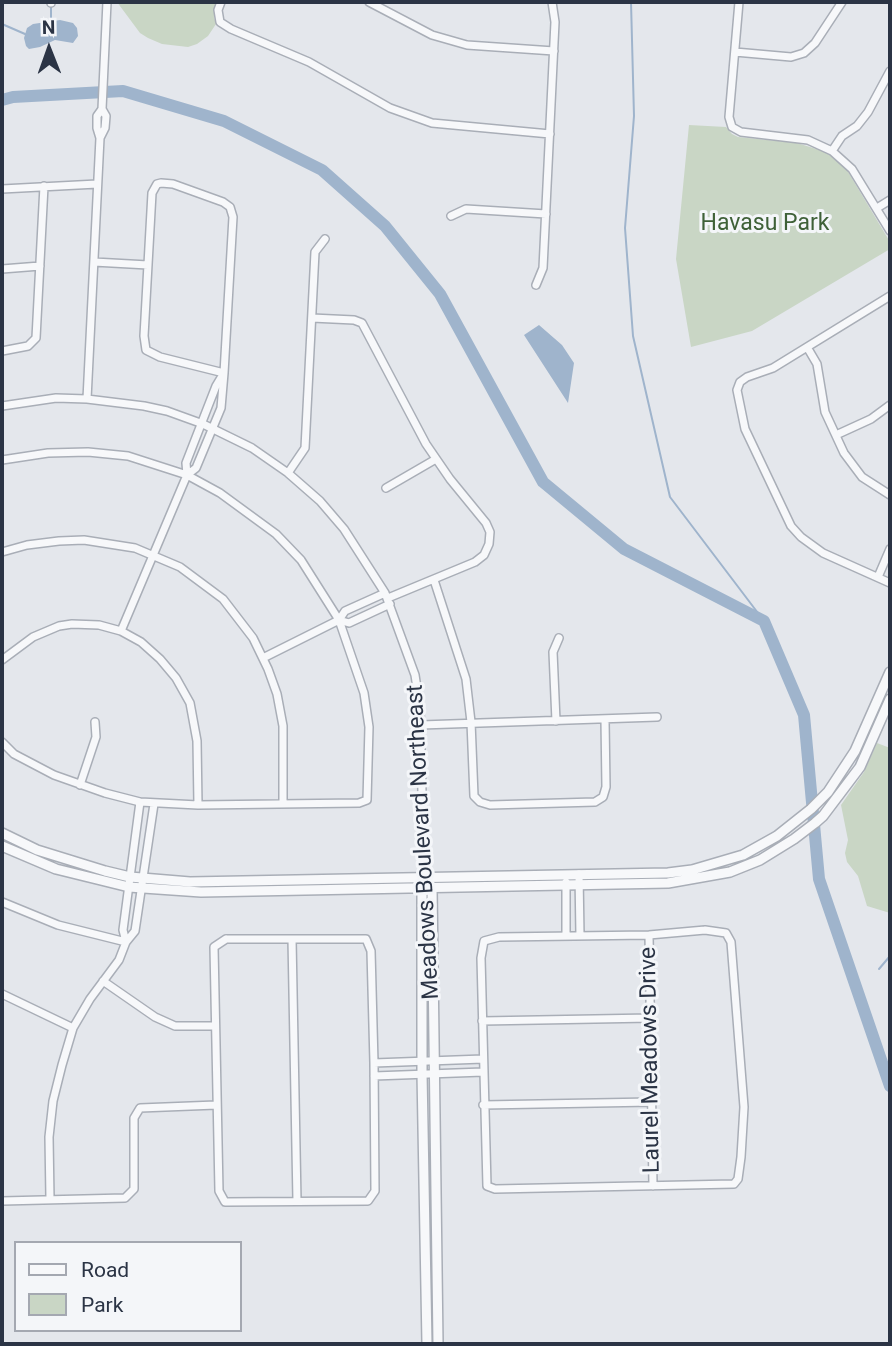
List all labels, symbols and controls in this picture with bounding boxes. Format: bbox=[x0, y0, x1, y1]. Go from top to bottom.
north arrow bbox=[14, 14, 84, 84]
text: N bbox=[42, 16, 56, 39]
park label: Havasu Park bbox=[701, 210, 829, 238]
street label: Meadows Boulevard Northeast bbox=[402, 684, 446, 1000]
street label: Laurel Meadows Drive bbox=[635, 947, 667, 1173]
legend bbox=[14, 1241, 242, 1332]
text: Road bbox=[81, 1258, 129, 1282]
text: Park bbox=[81, 1293, 123, 1317]

